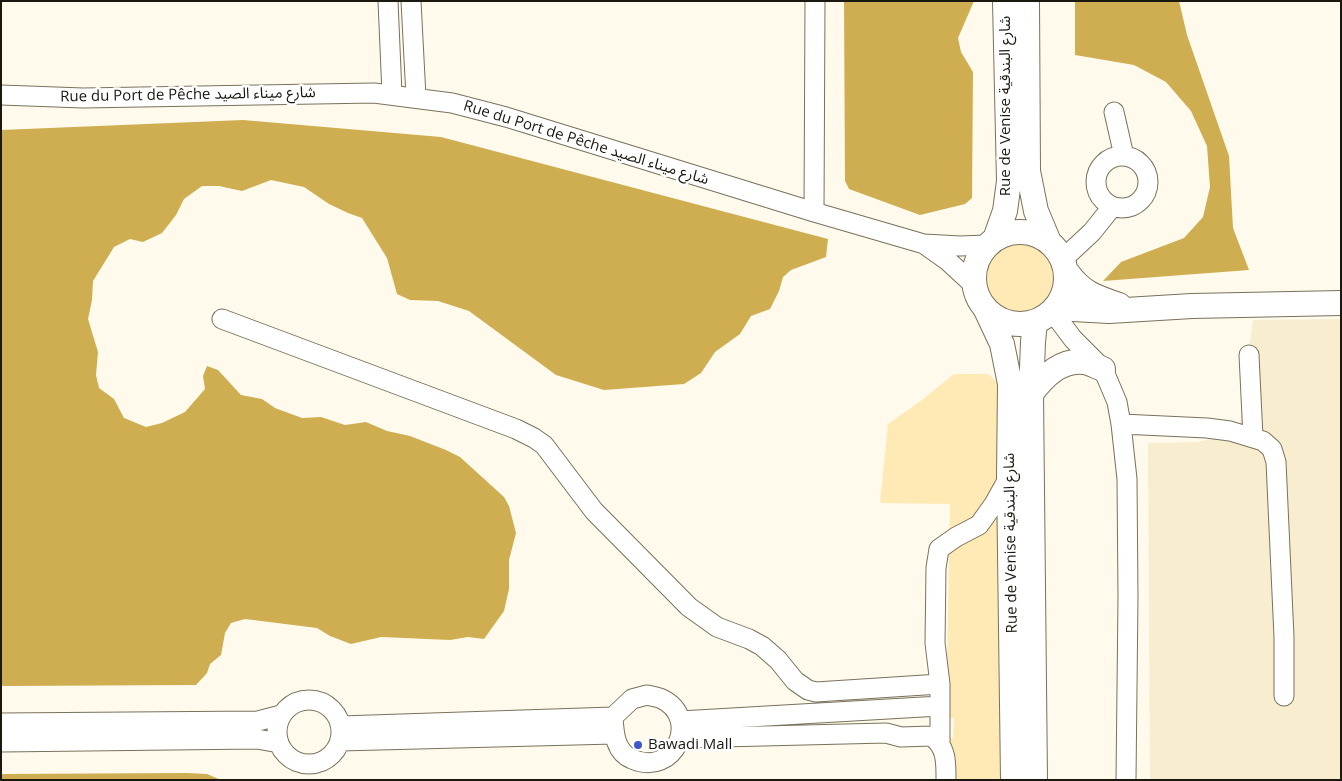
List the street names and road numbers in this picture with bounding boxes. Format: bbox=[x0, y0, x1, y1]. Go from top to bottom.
street label: Rue de Venise شارع البندقية bbox=[997, 16, 1015, 196]
street label: Rue du Port de Pêche شارع ميناء الصيد bbox=[60, 84, 316, 106]
street label: Rue du Port de Pêche شارع ميناء الصيد bbox=[461, 97, 711, 189]
street label: Rue de Venise شارع البندقية bbox=[1000, 453, 1022, 633]

